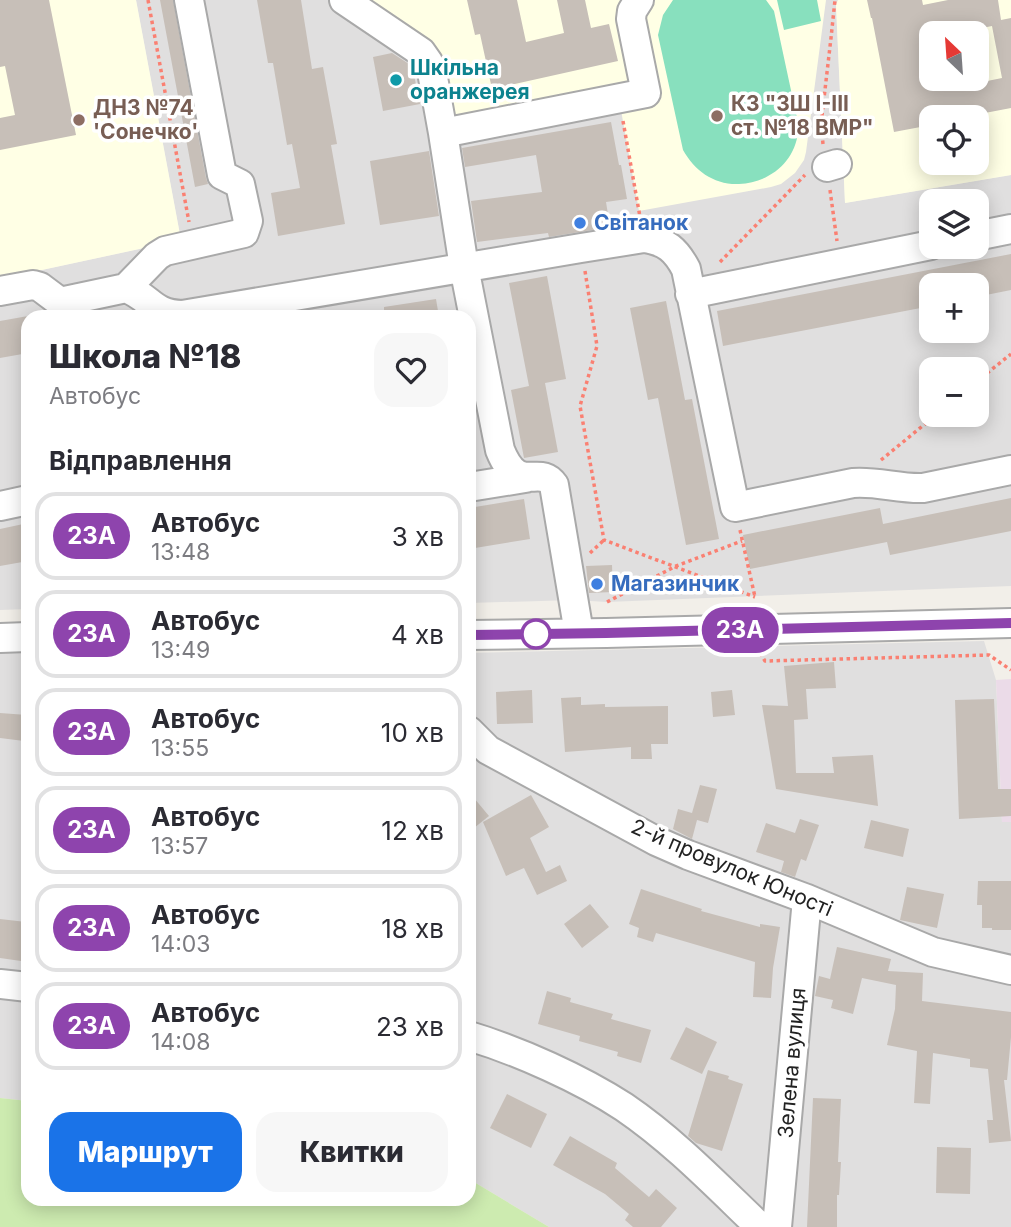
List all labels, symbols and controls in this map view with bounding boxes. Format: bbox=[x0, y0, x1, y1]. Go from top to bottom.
north arrow bbox=[919, 21, 989, 91]
map controls bbox=[919, 21, 989, 427]
place label: Шкільна оранжерея bbox=[410, 55, 530, 104]
marker: Шкільна оранжерея bbox=[388, 72, 404, 88]
place label: КЗ "ЗШ І-ІІІ ст. №18 ВМР" bbox=[731, 91, 874, 140]
place label: ДНЗ №74 'Сонечко' bbox=[93, 95, 198, 144]
button: locate bbox=[919, 105, 989, 175]
marker: КЗ "ЗШ І-ІІІ ст. №18 ВМР" bbox=[709, 108, 725, 124]
marker: ДНЗ №74 'Сонечко' bbox=[71, 112, 87, 128]
button: layers bbox=[919, 189, 989, 259]
place label: Світанок bbox=[594, 210, 689, 235]
marker: Світанок bbox=[572, 215, 588, 231]
button: + bbox=[919, 273, 989, 343]
button: heart bbox=[374, 333, 448, 407]
text: Школа №18 bbox=[49, 336, 241, 376]
button: − bbox=[919, 357, 989, 427]
text: Автобус bbox=[49, 382, 141, 410]
text: Відправлення bbox=[49, 445, 232, 476]
text: Автобус bbox=[151, 507, 260, 538]
text: 23А bbox=[67, 521, 116, 550]
text: 3 хв bbox=[392, 521, 444, 552]
text: 13:48 bbox=[151, 538, 210, 566]
place label: Магазинчик bbox=[611, 571, 740, 596]
marker: Магазинчик bbox=[589, 576, 605, 592]
text: Автобус bbox=[151, 605, 260, 636]
line badge: 23А bbox=[700, 607, 780, 653]
text: 23А bbox=[716, 615, 764, 644]
text: 23А bbox=[67, 619, 116, 648]
text: 4 хв bbox=[391, 619, 444, 650]
unlabelled marker bbox=[521, 619, 551, 649]
text: 13:49 bbox=[151, 636, 210, 664]
text: Автобус bbox=[151, 703, 260, 734]
text: 23А bbox=[67, 717, 116, 746]
text: 10 хв bbox=[381, 717, 444, 748]
text: 13:55 bbox=[151, 734, 209, 762]
text: Автобус bbox=[151, 801, 260, 832]
street label: 2-й провулок Юності bbox=[628, 814, 837, 921]
text: 23А bbox=[67, 815, 116, 844]
text: 12 хв bbox=[381, 815, 444, 846]
text: 13:57 bbox=[151, 832, 208, 860]
text: Автобус bbox=[151, 899, 260, 930]
text: 23А bbox=[67, 913, 116, 942]
text: 18 хв bbox=[381, 913, 444, 944]
text: 14:03 bbox=[151, 930, 211, 958]
street label: Зелена вулиця bbox=[772, 987, 811, 1139]
text: Автобус bbox=[151, 997, 260, 1028]
text: 23А bbox=[67, 1011, 116, 1040]
text: 23 хв bbox=[376, 1011, 444, 1042]
text: 14:08 bbox=[151, 1028, 211, 1056]
button: Маршрут bbox=[49, 1112, 242, 1192]
button: Квитки bbox=[256, 1112, 448, 1192]

